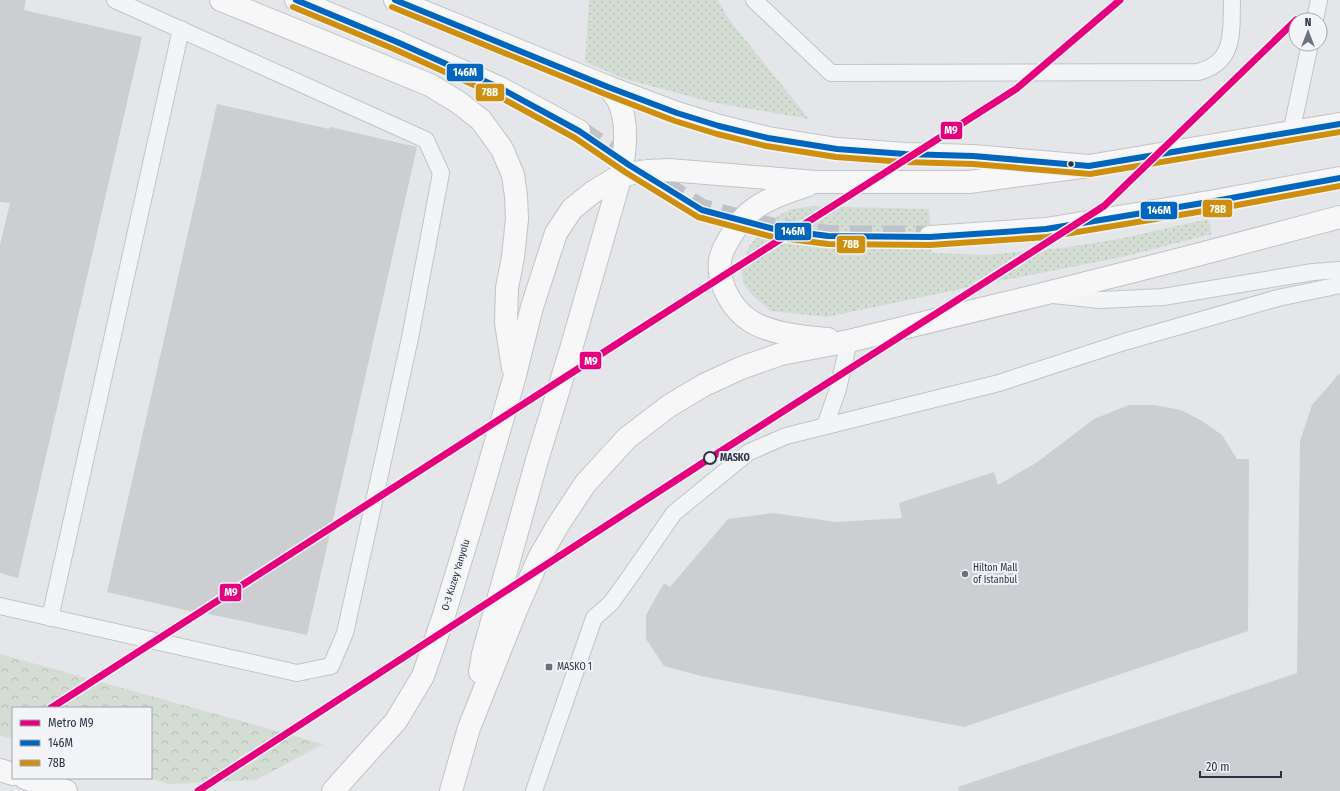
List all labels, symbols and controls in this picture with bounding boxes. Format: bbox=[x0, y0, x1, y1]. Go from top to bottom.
north arrow bbox=[1288, 12, 1328, 52]
text: N bbox=[1305, 16, 1311, 29]
line badge: 146M bbox=[446, 63, 484, 82]
text: 146M bbox=[453, 66, 477, 79]
line badge: 78B bbox=[475, 83, 505, 102]
text: 78B bbox=[482, 86, 498, 99]
line badge: M9 bbox=[940, 121, 963, 140]
text: M9 bbox=[944, 124, 958, 137]
unlabelled marker bbox=[1066, 159, 1076, 169]
line badge: 78B bbox=[1202, 199, 1233, 218]
line badge: 146M bbox=[1140, 201, 1178, 220]
text: 78B bbox=[1210, 203, 1226, 216]
text: 146M bbox=[1147, 204, 1171, 217]
line badge: 146M bbox=[774, 222, 812, 241]
text: 146M bbox=[781, 225, 805, 238]
line badge: 78B bbox=[836, 235, 866, 254]
text: 78B bbox=[843, 238, 859, 251]
line badge: M9 bbox=[579, 351, 602, 370]
text: M9 bbox=[584, 355, 598, 368]
marker: MASKO bbox=[703, 451, 717, 465]
place label: MASKO bbox=[720, 452, 750, 464]
street label: O-3 Kuzey Yanyolu bbox=[439, 538, 473, 612]
place label: Hilton Mall of Istanbul bbox=[973, 562, 1018, 586]
marker: Hilton Mall of Istanbul bbox=[960, 569, 970, 579]
line badge: M9 bbox=[219, 583, 242, 602]
text: M9 bbox=[224, 586, 238, 599]
place label: MASKO 1 bbox=[557, 661, 592, 673]
marker: MASKO 1 bbox=[544, 662, 554, 672]
legend bbox=[12, 707, 152, 779]
text: Metro M9 bbox=[48, 716, 94, 730]
text: 146M bbox=[48, 736, 73, 750]
scale bar bbox=[1200, 753, 1281, 779]
text: 78B bbox=[48, 756, 66, 770]
text: 20 m bbox=[1206, 760, 1230, 774]

